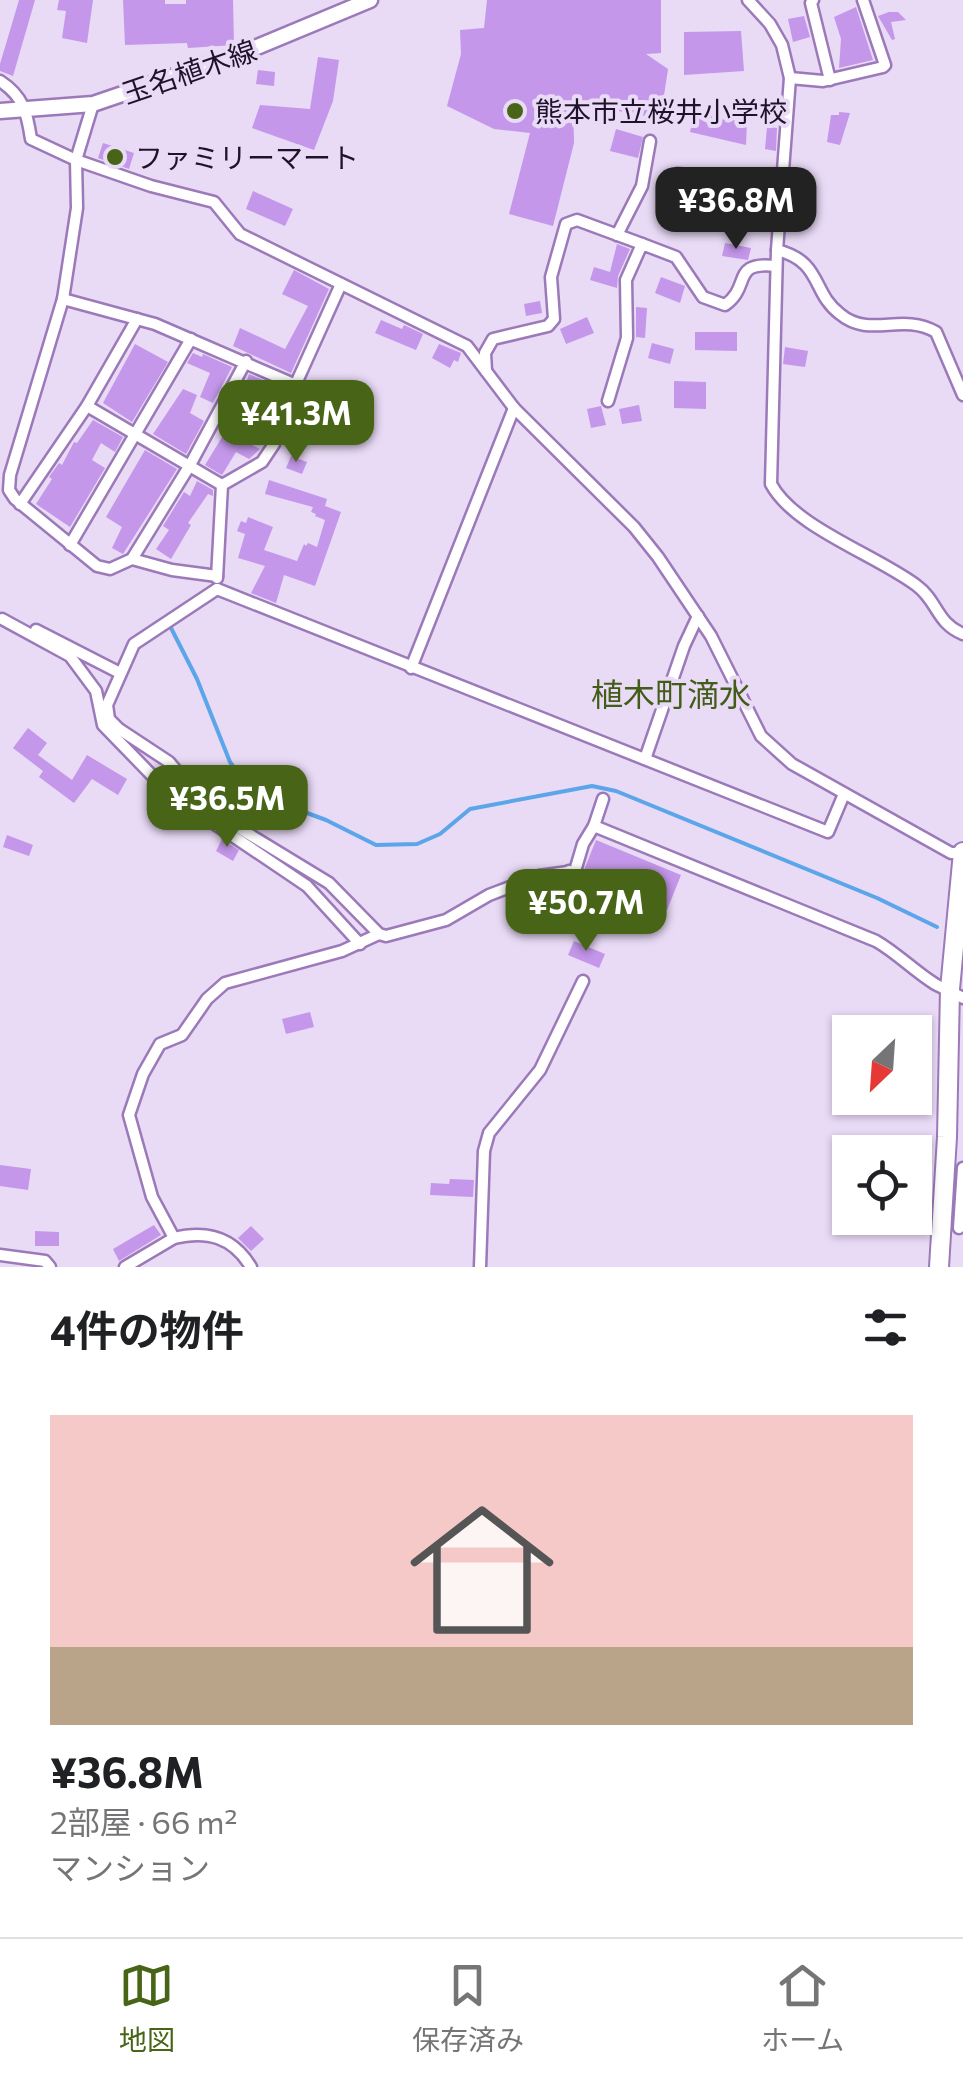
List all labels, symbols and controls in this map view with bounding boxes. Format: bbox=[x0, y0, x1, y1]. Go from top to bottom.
street label: 玉名植木線 bbox=[117, 32, 261, 110]
place label: 熊本市立桜井小学校 bbox=[535, 94, 787, 128]
marker: 熊本市立桜井小学校 bbox=[504, 100, 526, 122]
place label: ファミリーマート bbox=[135, 140, 359, 174]
marker: ファミリーマート bbox=[104, 146, 126, 168]
pin: ¥36.8M bbox=[655, 167, 817, 252]
text: ¥36.8M bbox=[677, 179, 795, 219]
pin: ¥41.3M bbox=[215, 380, 377, 465]
text: ¥41.3M bbox=[240, 392, 352, 432]
district label: 植木町滴水 bbox=[591, 673, 751, 713]
pin: ¥36.5M bbox=[146, 765, 308, 850]
text: ¥36.5M bbox=[169, 777, 285, 817]
pin: ¥50.7M bbox=[505, 869, 667, 954]
text: ¥50.7M bbox=[528, 881, 644, 921]
north arrow bbox=[832, 1015, 932, 1115]
map controls bbox=[832, 1015, 932, 1235]
button: locate bbox=[832, 1135, 932, 1235]
icon: filters bbox=[858, 1300, 913, 1355]
text: 4件の物件 bbox=[50, 1303, 244, 1355]
icon: home bbox=[392, 1480, 572, 1660]
text: ¥36.8M bbox=[50, 1745, 204, 1797]
text: 2部屋 · 66 m² bbox=[50, 1801, 237, 1841]
text: マンション bbox=[50, 1847, 210, 1887]
tab: 地図 bbox=[119, 1958, 175, 2058]
tab: 保存済み bbox=[412, 1958, 524, 2058]
tab: ホーム bbox=[761, 1958, 844, 2058]

